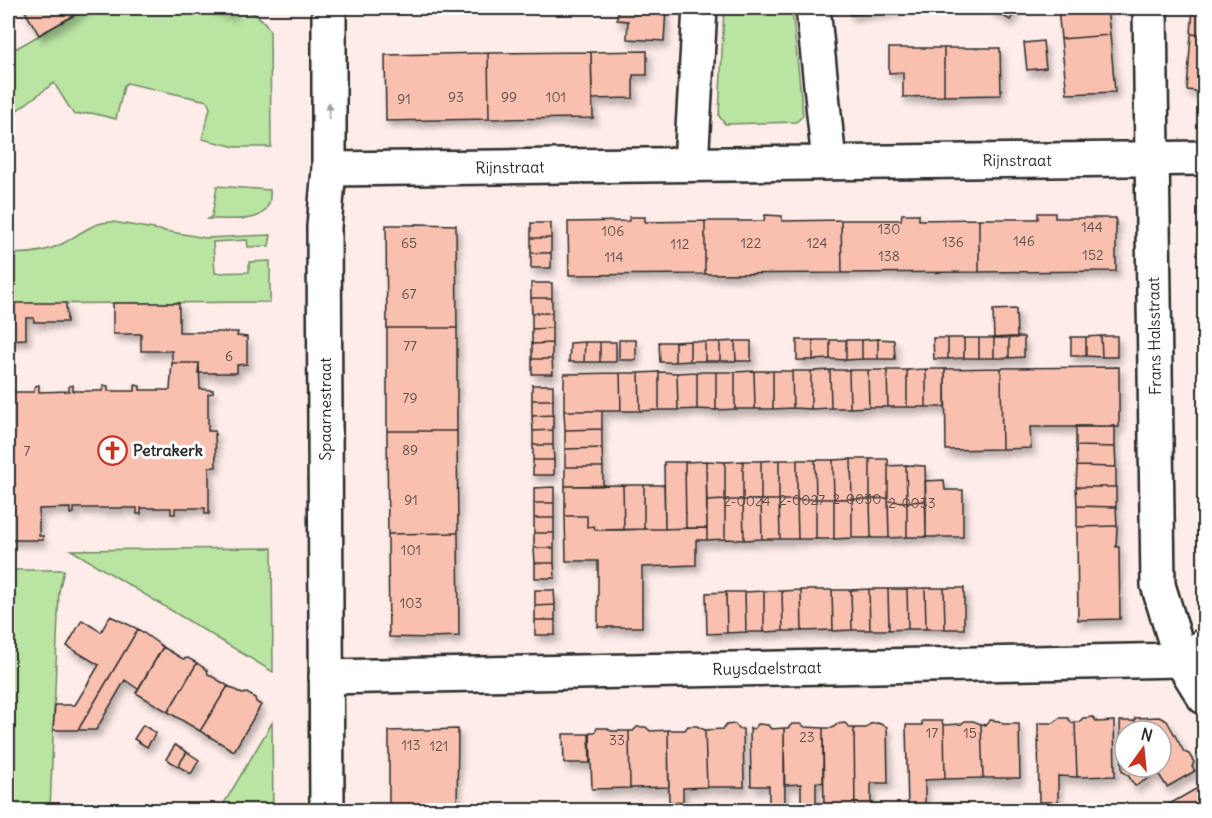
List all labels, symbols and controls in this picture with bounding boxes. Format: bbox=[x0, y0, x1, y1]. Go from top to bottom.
house number: 93 bbox=[448, 88, 464, 106]
house number: 99 bbox=[501, 88, 517, 106]
house number: 101 bbox=[546, 88, 566, 106]
house number: 91 bbox=[397, 90, 411, 108]
one-way arrow bbox=[324, 101, 334, 120]
street label: Rijnstraat bbox=[982, 150, 1052, 170]
street label: Rijnstraat bbox=[475, 156, 545, 178]
house number: 144 bbox=[1081, 218, 1103, 236]
house number: 130 bbox=[878, 220, 900, 238]
house number: 106 bbox=[602, 222, 624, 240]
house number: 146 bbox=[1013, 232, 1035, 250]
house number: 136 bbox=[942, 233, 964, 251]
house number: 65 bbox=[401, 234, 417, 252]
house number: 122 bbox=[741, 234, 762, 252]
house number: 124 bbox=[806, 234, 828, 252]
house number: 112 bbox=[671, 235, 690, 253]
house number: 152 bbox=[1082, 246, 1104, 264]
house number: 138 bbox=[878, 247, 900, 265]
house number: 114 bbox=[604, 248, 624, 266]
street label: Frans Halsstraat bbox=[1143, 276, 1165, 395]
house number: 67 bbox=[402, 285, 417, 303]
house number: 77 bbox=[403, 337, 417, 355]
house number: 6 bbox=[225, 347, 233, 365]
street label: Spaarnestraat bbox=[315, 357, 335, 461]
house number: 79 bbox=[403, 389, 417, 407]
church icon: Petrakerk bbox=[96, 434, 128, 466]
place label: Petrakerk bbox=[133, 440, 203, 460]
house number: 89 bbox=[402, 441, 418, 459]
house number: 7 bbox=[24, 442, 31, 460]
house number: 2-0030 bbox=[833, 490, 881, 508]
house number: 91 bbox=[404, 491, 418, 509]
house number: 2-0027 bbox=[779, 491, 825, 509]
house number: 2-0024 bbox=[723, 492, 771, 510]
house number: 2-0033 bbox=[888, 494, 936, 512]
house number: 101 bbox=[401, 541, 421, 559]
house number: 103 bbox=[400, 594, 422, 612]
street label: Ruysdaelstraat bbox=[712, 657, 822, 679]
north arrow bbox=[1113, 719, 1173, 779]
text: N bbox=[1139, 723, 1155, 746]
house number: 17 bbox=[926, 724, 938, 742]
house number: 15 bbox=[963, 724, 977, 742]
house number: 23 bbox=[799, 728, 815, 746]
house number: 33 bbox=[609, 731, 625, 749]
house number: 113 bbox=[401, 736, 421, 754]
house number: 121 bbox=[430, 737, 448, 755]

